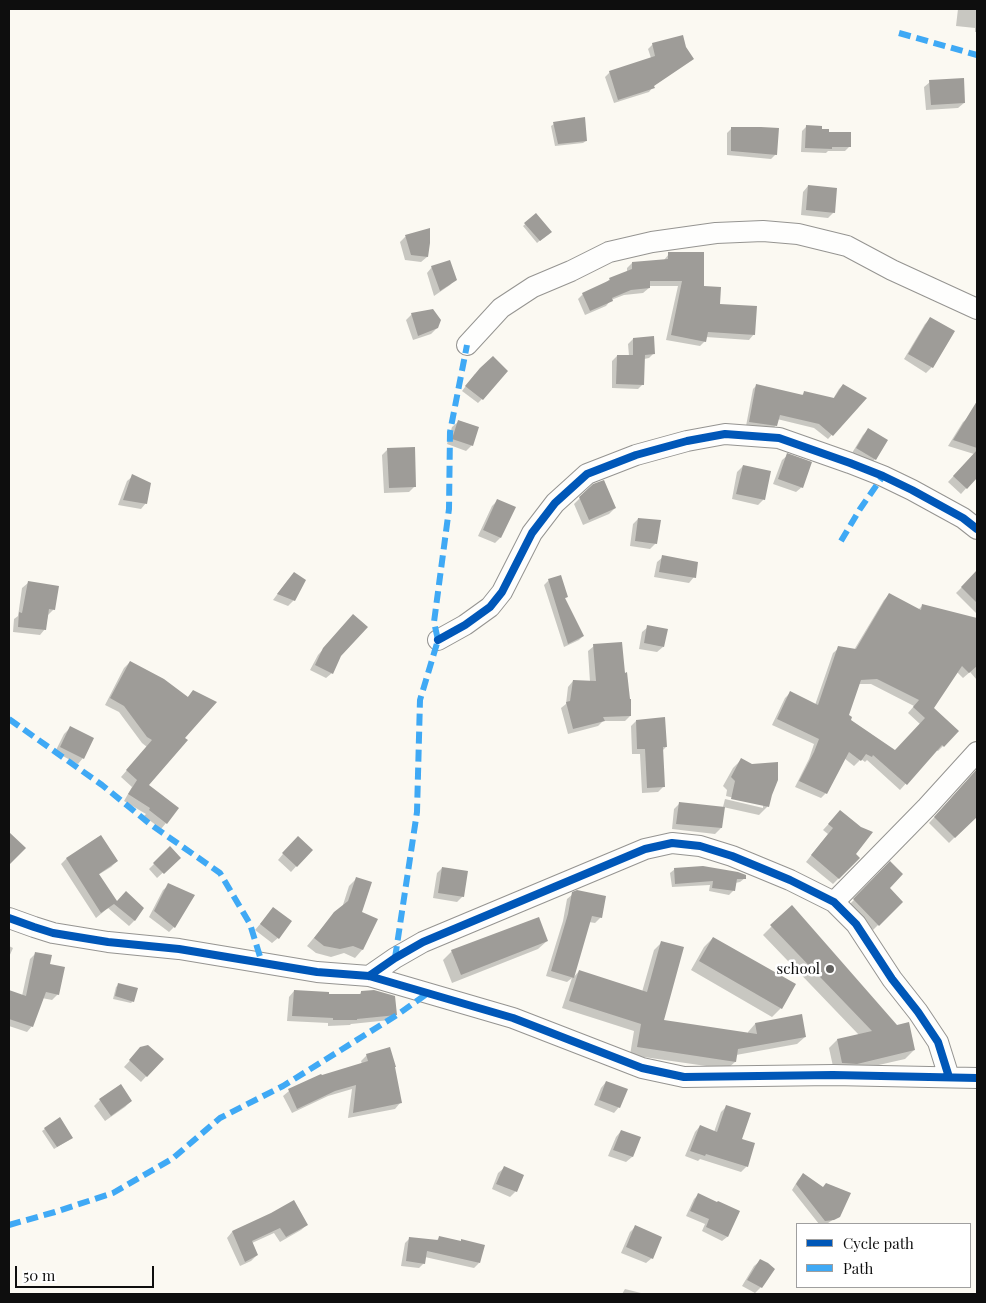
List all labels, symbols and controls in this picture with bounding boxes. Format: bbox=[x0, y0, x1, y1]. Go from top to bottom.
place label: school bbox=[777, 960, 820, 978]
marker: school bbox=[824, 963, 836, 975]
legend bbox=[796, 1223, 971, 1288]
text: Cycle path bbox=[843, 1233, 914, 1253]
scale bar bbox=[18, 1256, 156, 1288]
text: Path bbox=[843, 1258, 873, 1278]
text: 50 m bbox=[23, 1265, 55, 1285]

